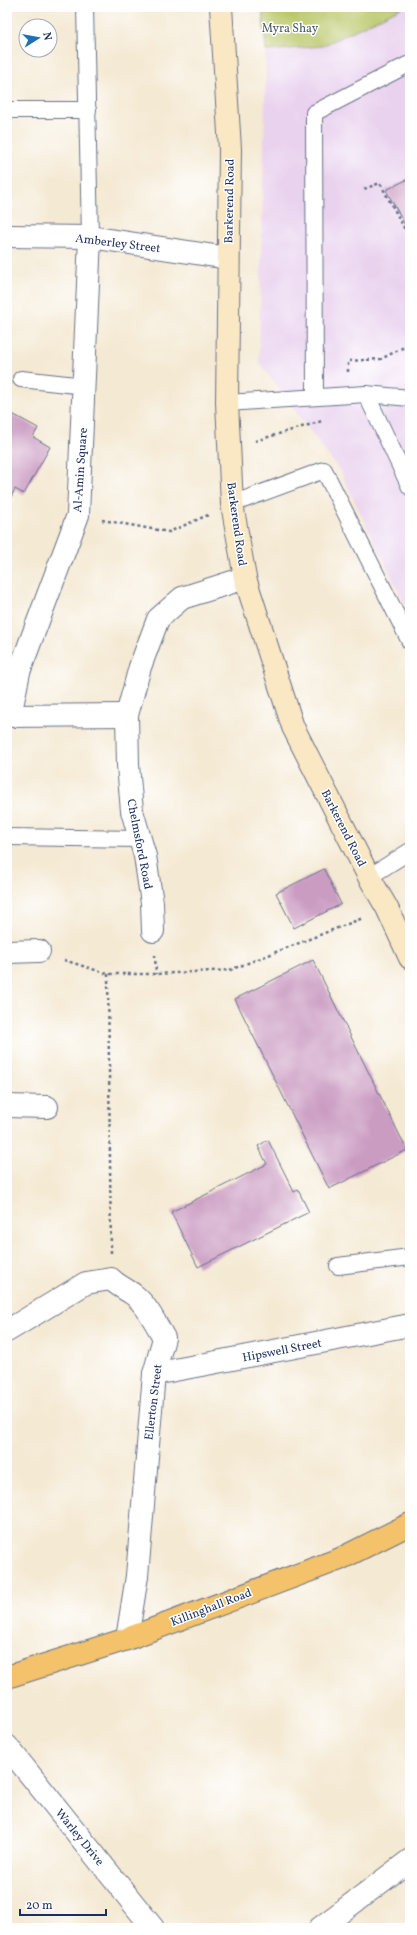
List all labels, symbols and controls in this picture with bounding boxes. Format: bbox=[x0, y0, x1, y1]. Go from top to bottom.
north arrow bbox=[18, 18, 58, 58]
park label: Myra Shay bbox=[262, 21, 319, 37]
text: N bbox=[38, 31, 54, 42]
street label: Barkerend Road bbox=[221, 158, 239, 243]
street label: Amberley Street bbox=[74, 231, 161, 257]
street label: Al-Amin Square bbox=[70, 427, 92, 513]
street label: Barkerend Road bbox=[222, 481, 250, 567]
street label: Barkerend Road bbox=[317, 787, 370, 870]
street label: Chelmsford Road bbox=[122, 798, 156, 891]
street label: Hipswell Street bbox=[241, 1335, 323, 1366]
street label: Ellerton Street bbox=[141, 1363, 167, 1441]
street label: Killinghall Road bbox=[169, 1585, 254, 1631]
street label: Warley Drive bbox=[51, 1806, 107, 1870]
scale bar bbox=[20, 1891, 106, 1917]
text: 20 m bbox=[26, 1898, 53, 1914]

